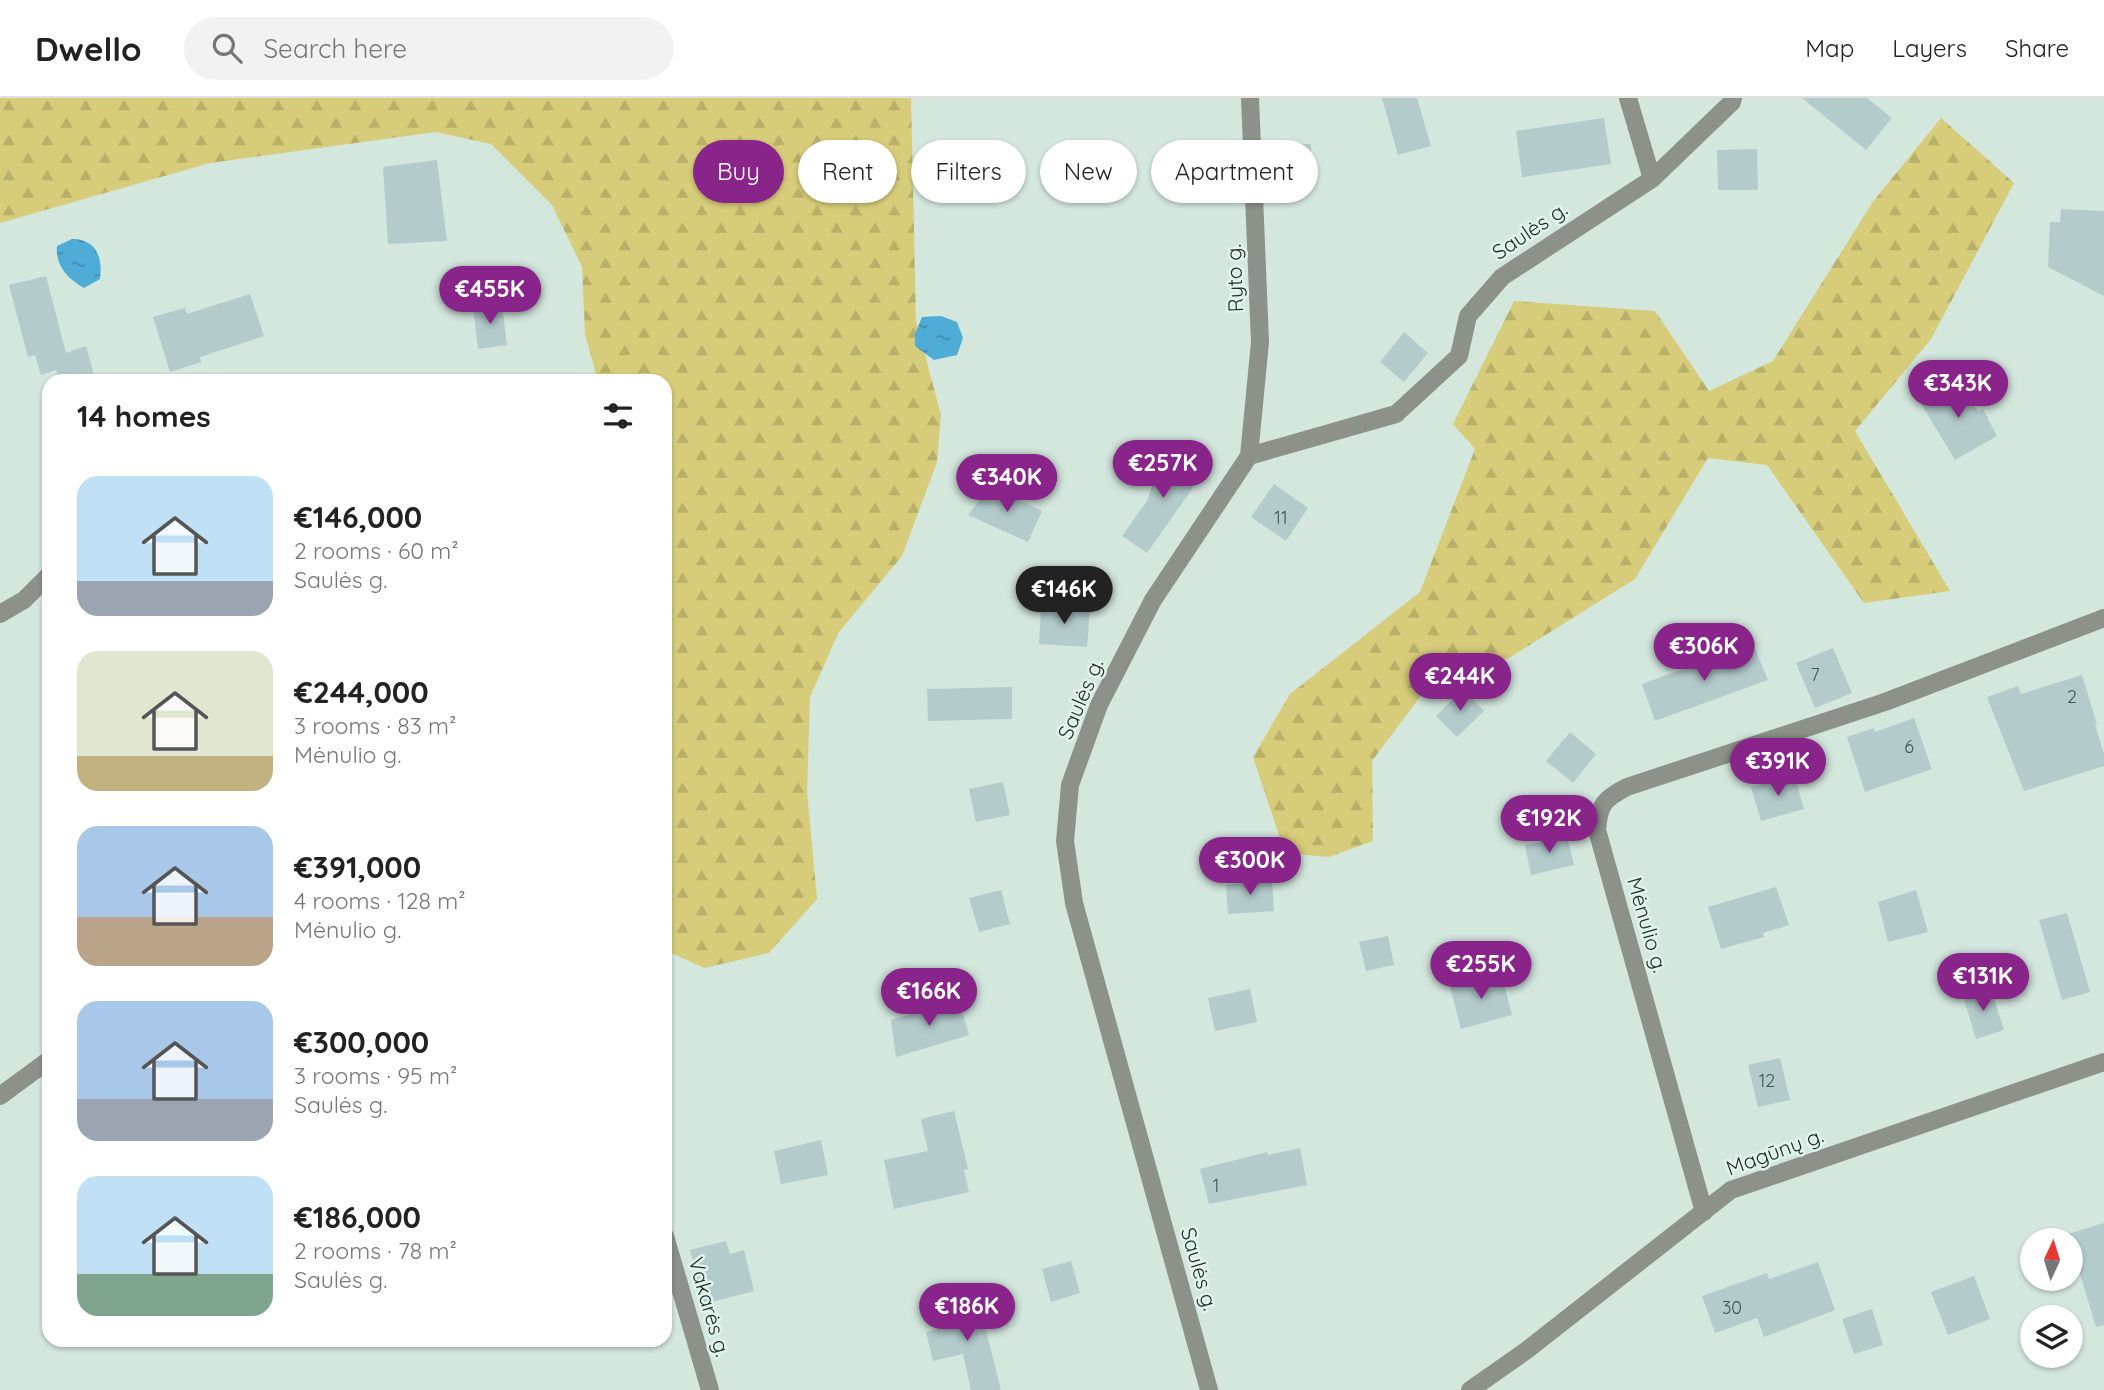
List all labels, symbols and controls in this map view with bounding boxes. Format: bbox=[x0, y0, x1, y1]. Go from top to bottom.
search box bbox=[184, 17, 674, 80]
text: Dwello bbox=[35, 28, 142, 69]
icon: search bbox=[208, 29, 246, 67]
text: Search here bbox=[264, 32, 407, 65]
text: Map bbox=[1805, 33, 1854, 63]
text: Layers bbox=[1892, 33, 1967, 63]
text: Share bbox=[2005, 33, 2069, 63]
chip: Buy bbox=[693, 140, 784, 203]
chip: Rent bbox=[798, 140, 897, 203]
chip: Filters bbox=[911, 140, 1026, 203]
chip: New bbox=[1040, 140, 1137, 203]
chip: Apartment bbox=[1151, 140, 1318, 203]
street label: Saulės g. bbox=[1487, 196, 1572, 265]
street label: Ryto g. bbox=[1220, 243, 1248, 313]
pin: €455K bbox=[441, 266, 539, 326]
text: €455K bbox=[455, 274, 525, 303]
pin: €343K bbox=[1909, 360, 2007, 420]
text: €343K bbox=[1924, 368, 1992, 397]
text: 14 homes bbox=[77, 397, 211, 435]
icon: filters bbox=[599, 397, 637, 435]
pin: €257K bbox=[1114, 440, 1212, 500]
text: €257K bbox=[1129, 448, 1197, 477]
pin: €340K bbox=[958, 454, 1056, 514]
text: €340K bbox=[972, 462, 1042, 491]
text: €146,000 bbox=[294, 498, 422, 536]
icon: home bbox=[133, 504, 217, 588]
house number: 11 bbox=[1274, 506, 1288, 529]
text: 2 rooms · 60 m² bbox=[294, 536, 459, 565]
text: Saulės g. bbox=[294, 565, 387, 594]
pin: €146K bbox=[1015, 566, 1113, 626]
text: €146K bbox=[1032, 574, 1096, 603]
pin: €306K bbox=[1655, 624, 1753, 683]
text: €306K bbox=[1670, 631, 1738, 660]
street label: Saulės g. bbox=[1051, 654, 1109, 743]
pin: €244K bbox=[1411, 654, 1509, 713]
text: €244K bbox=[1425, 661, 1495, 690]
house number: 7 bbox=[1810, 663, 1820, 686]
text: €244,000 bbox=[294, 673, 429, 711]
icon: home bbox=[133, 679, 217, 763]
house number: 2 bbox=[2067, 685, 2077, 708]
text: 3 rooms · 83 m² bbox=[294, 711, 456, 740]
house number: 6 bbox=[1904, 735, 1914, 758]
pin: €391K bbox=[1729, 738, 1827, 798]
text: Mėnulio g. bbox=[294, 740, 401, 769]
text: €391K bbox=[1746, 746, 1810, 775]
pin: €192K bbox=[1500, 796, 1598, 855]
text: €192K bbox=[1517, 803, 1581, 832]
pin: €300K bbox=[1201, 838, 1299, 897]
text: €300K bbox=[1215, 845, 1285, 874]
text: €391,000 bbox=[294, 848, 421, 886]
icon: home bbox=[133, 854, 217, 938]
street label: Mėnulio g. bbox=[1622, 874, 1674, 975]
text: 4 rooms · 128 m² bbox=[294, 886, 466, 915]
text: Mėnulio g. bbox=[294, 915, 401, 944]
pin: €255K bbox=[1432, 942, 1530, 1001]
text: €255K bbox=[1446, 949, 1516, 978]
pin: €131K bbox=[1934, 954, 2032, 1013]
text: €131K bbox=[1953, 961, 2013, 990]
pin: €166K bbox=[880, 968, 978, 1028]
text: €166K bbox=[897, 976, 961, 1005]
text: €300,000 bbox=[294, 1023, 429, 1061]
icon: home bbox=[133, 1029, 217, 1113]
text: 3 rooms · 95 m² bbox=[294, 1061, 457, 1090]
house number: 12 bbox=[1759, 1069, 1775, 1092]
text: Saulės g. bbox=[294, 1090, 387, 1119]
street label: Magūnų g. bbox=[1722, 1121, 1827, 1181]
house number: 1 bbox=[1213, 1174, 1219, 1197]
text: €186,000 bbox=[294, 1198, 421, 1236]
icon: home bbox=[133, 1204, 217, 1288]
street label: Saulės g. bbox=[1176, 1224, 1224, 1313]
north arrow bbox=[2020, 1228, 2082, 1292]
map controls bbox=[2020, 1228, 2083, 1368]
text: 2 rooms · 78 m² bbox=[294, 1236, 457, 1265]
street label: Vakarės g. bbox=[683, 1254, 737, 1359]
text: Saulės g. bbox=[294, 1265, 387, 1294]
pin: €186K bbox=[918, 1284, 1016, 1343]
text: €186K bbox=[935, 1291, 999, 1320]
house number: 30 bbox=[1722, 1296, 1742, 1319]
button: layers bbox=[2020, 1305, 2083, 1368]

